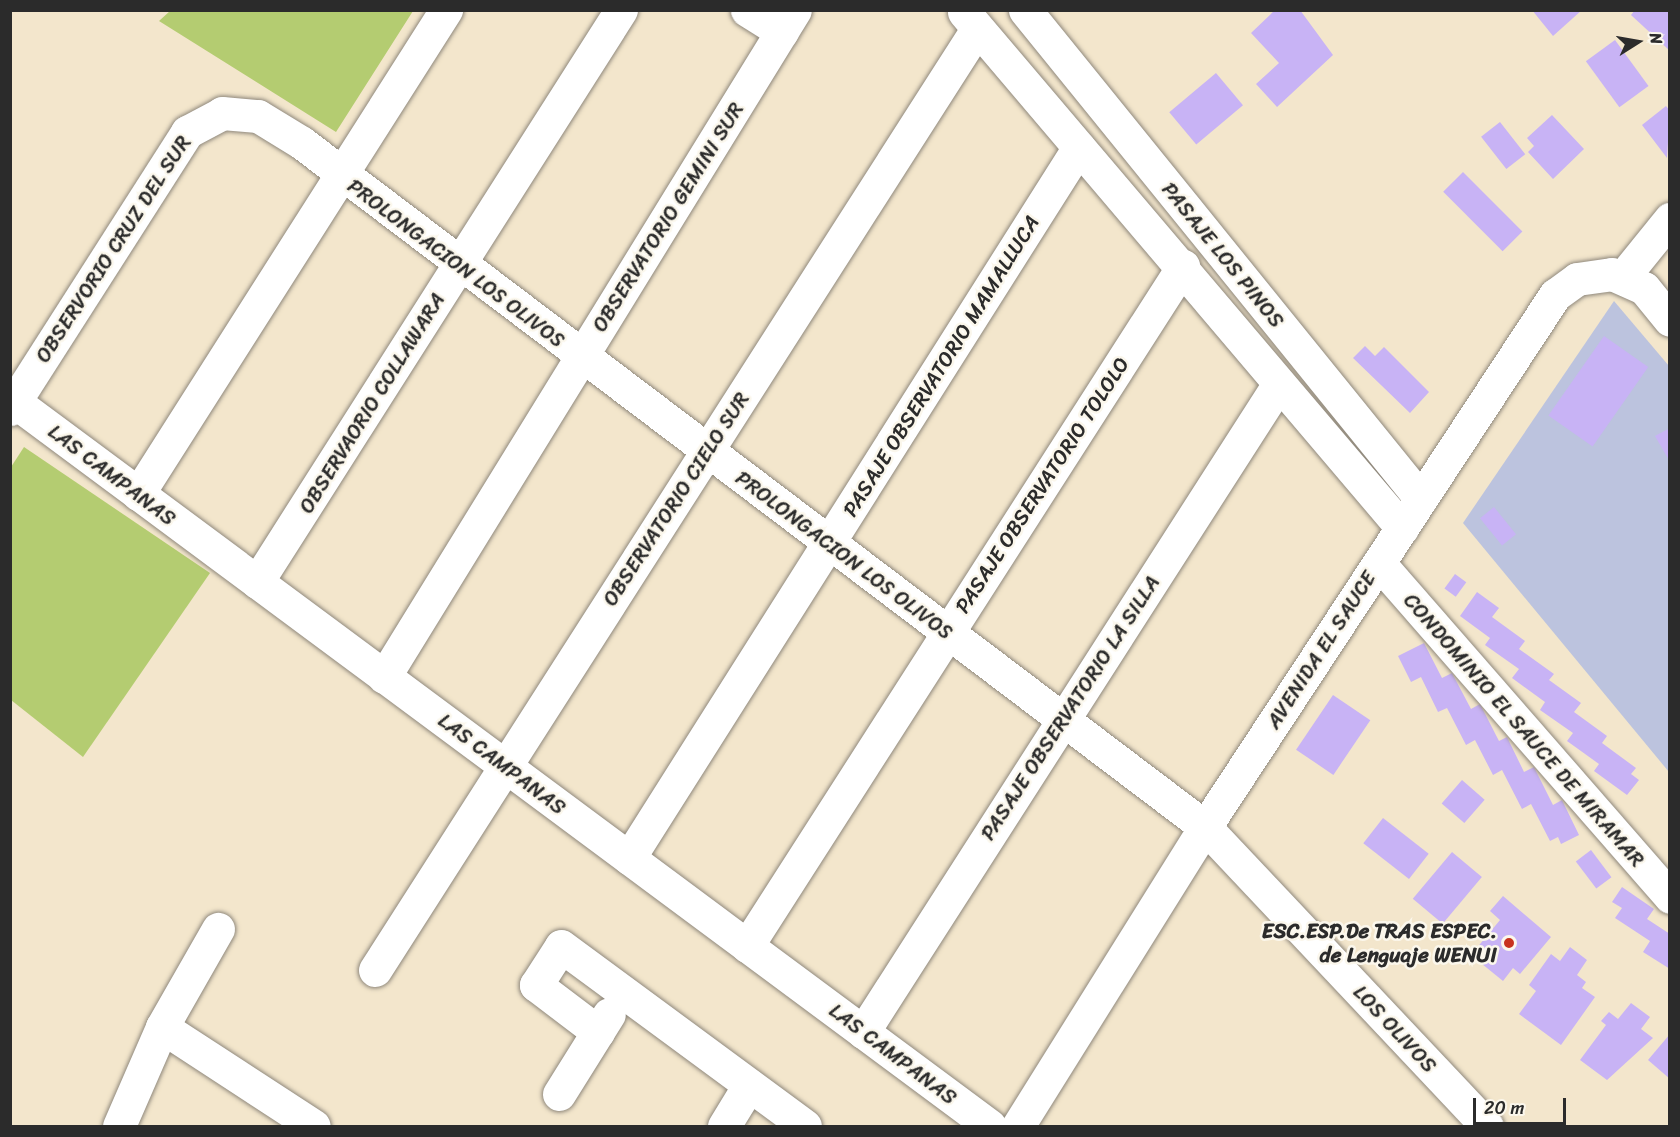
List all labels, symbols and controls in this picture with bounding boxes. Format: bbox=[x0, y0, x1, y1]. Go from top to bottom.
north arrow bbox=[1608, 12, 1668, 72]
text: N bbox=[1641, 30, 1671, 47]
street label: OBSERVATORIO GEMINI SUR bbox=[587, 98, 749, 336]
street label: OBSERVORIO CRUZ DEL SUR bbox=[30, 130, 196, 368]
street label: PROLONGACION LOS OLIVOS bbox=[342, 173, 570, 353]
street label: PASAJE LOS PINOS bbox=[1156, 177, 1290, 333]
street label: PASAJE OBSERVATORIO MAMALLUCA bbox=[837, 211, 1045, 521]
street label: OBSERVAORIO COLLAWARA bbox=[294, 289, 450, 517]
street label: PASAJE OBSERVATORIO TOLOLO bbox=[950, 352, 1134, 618]
street label: OBSERVATORIO CIELO SUR bbox=[597, 387, 755, 611]
street label: LAS CAMPANAS bbox=[43, 419, 181, 531]
street label: PROLONGACION LOS OLIVOS bbox=[730, 465, 958, 645]
street label: AVENIDA EL SAUCE bbox=[1261, 566, 1381, 734]
street label: PASAJE OBSERVATORIO LA SILLA bbox=[974, 570, 1166, 846]
street label: CONDOMINIO EL SAUCE DE MIRAMAR bbox=[1398, 587, 1650, 873]
street label: LAS CAMPANAS bbox=[433, 708, 571, 820]
place label: ESC.ESP.De TRAS ESPEC. de Lenguaje WENUI bbox=[1261, 918, 1497, 968]
marker: ESC.ESP.De TRAS ESPEC. de Lenguaje WENUI bbox=[1502, 936, 1516, 950]
street label: LOS OLIVOS bbox=[1349, 981, 1441, 1077]
street label: LAS CAMPANAS bbox=[824, 998, 962, 1110]
scale bar bbox=[1476, 1086, 1569, 1124]
text: 20 m bbox=[1484, 1092, 1524, 1124]

